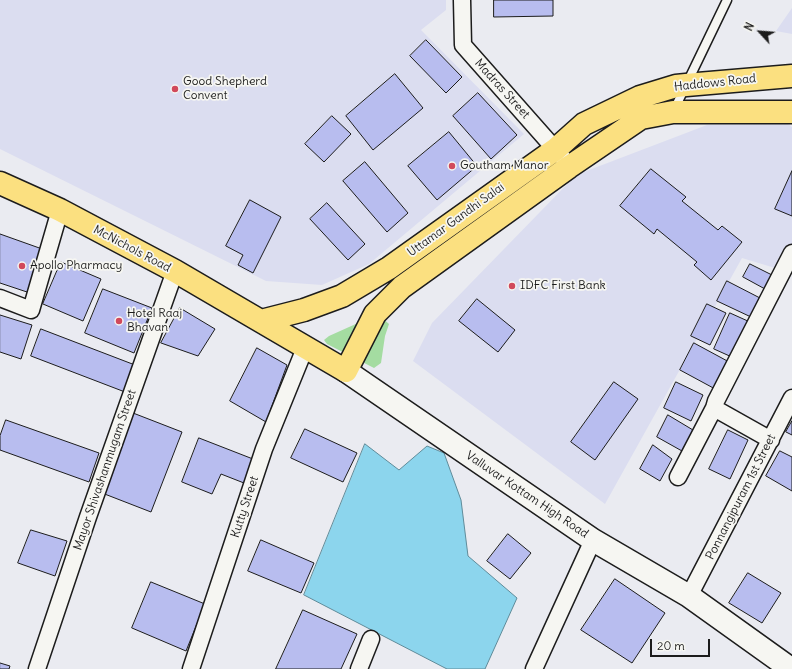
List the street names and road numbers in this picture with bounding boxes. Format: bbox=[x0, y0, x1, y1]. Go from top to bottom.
street label: Madras Street bbox=[471, 56, 533, 122]
street label: Haddows Road bbox=[673, 72, 757, 94]
street label: Uttamar Gandhi Salai bbox=[405, 180, 507, 260]
street label: McNichols Road bbox=[91, 223, 173, 275]
street label: Mayor Shivashanmugam Street bbox=[71, 388, 139, 552]
street label: Ponnangipuram 1st Street bbox=[703, 432, 779, 562]
street label: Valluvar Kottam High Road bbox=[463, 449, 591, 541]
street label: Kutty Street bbox=[228, 474, 262, 540]

